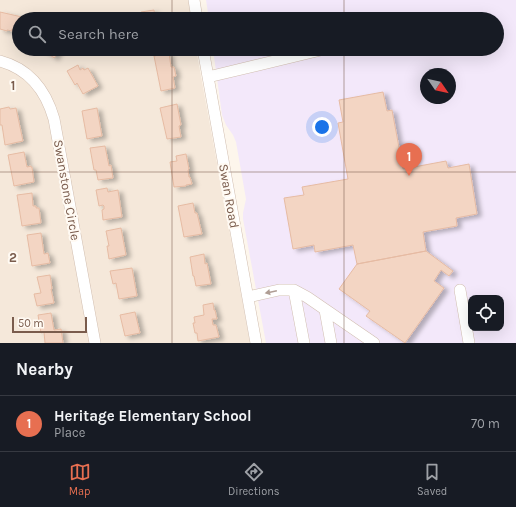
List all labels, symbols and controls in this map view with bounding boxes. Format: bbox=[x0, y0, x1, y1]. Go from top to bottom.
search box bbox=[12, 12, 504, 56]
icon: search bbox=[26, 23, 48, 45]
text: Search here bbox=[58, 25, 139, 43]
north arrow bbox=[420, 68, 456, 104]
text: 1 bbox=[11, 78, 15, 93]
your location bbox=[312, 117, 332, 137]
street label: Swanstone Circle bbox=[51, 138, 83, 242]
pin: 1 bbox=[396, 143, 422, 176]
street label: Swan Road bbox=[216, 163, 242, 229]
text: 2 bbox=[9, 250, 17, 265]
one-way arrow bbox=[265, 289, 277, 295]
map controls bbox=[468, 295, 504, 331]
button: locate bbox=[468, 295, 504, 331]
scale bar bbox=[12, 315, 87, 334]
text: 50 m bbox=[18, 317, 44, 330]
text: Nearby bbox=[16, 359, 73, 379]
text: Heritage Elementary School bbox=[54, 407, 252, 425]
text: 1 bbox=[27, 416, 31, 431]
text: 70 m bbox=[471, 416, 500, 431]
text: Place bbox=[54, 425, 85, 440]
tab: Map bbox=[69, 461, 91, 498]
tab: Directions bbox=[228, 461, 280, 498]
tab: Saved bbox=[417, 461, 447, 498]

